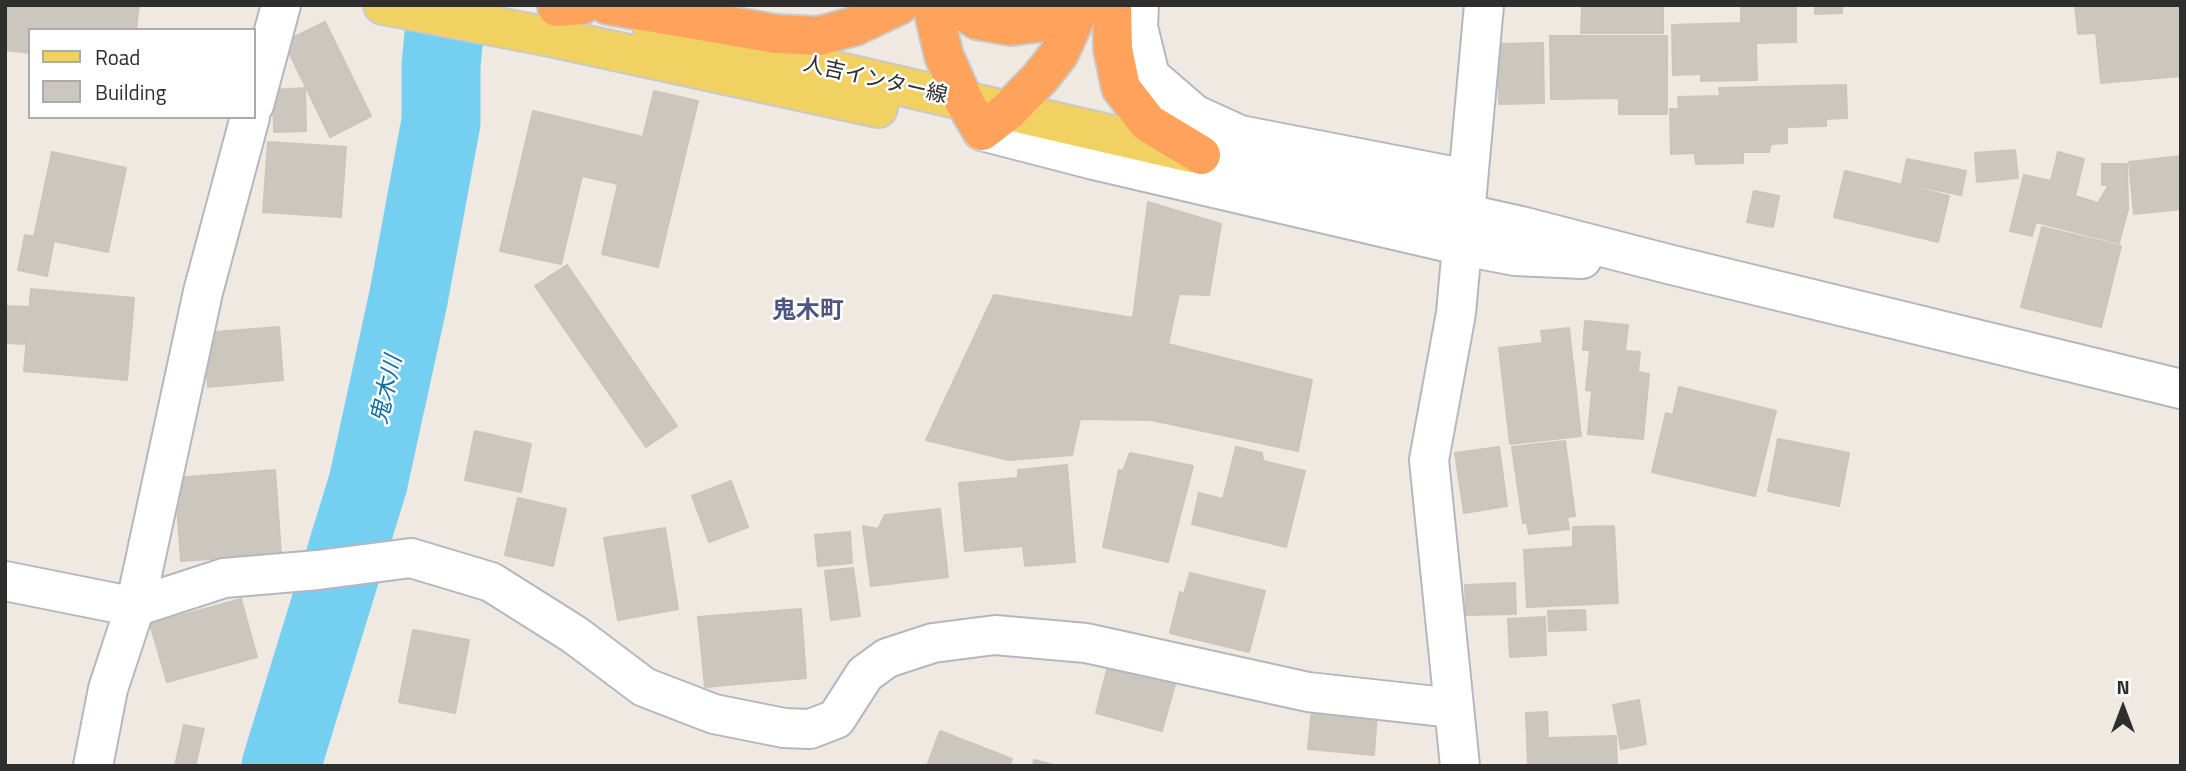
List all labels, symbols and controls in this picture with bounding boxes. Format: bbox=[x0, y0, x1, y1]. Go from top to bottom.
legend bbox=[28, 28, 256, 119]
text: Road bbox=[95, 41, 140, 73]
street label: 人吉インター線 bbox=[801, 52, 949, 110]
text: Building bbox=[95, 76, 166, 108]
district label: 鬼木町 bbox=[772, 298, 844, 326]
water label: 鬼木川 bbox=[367, 353, 409, 427]
text: N bbox=[2116, 672, 2130, 701]
north arrow bbox=[2088, 673, 2158, 743]

